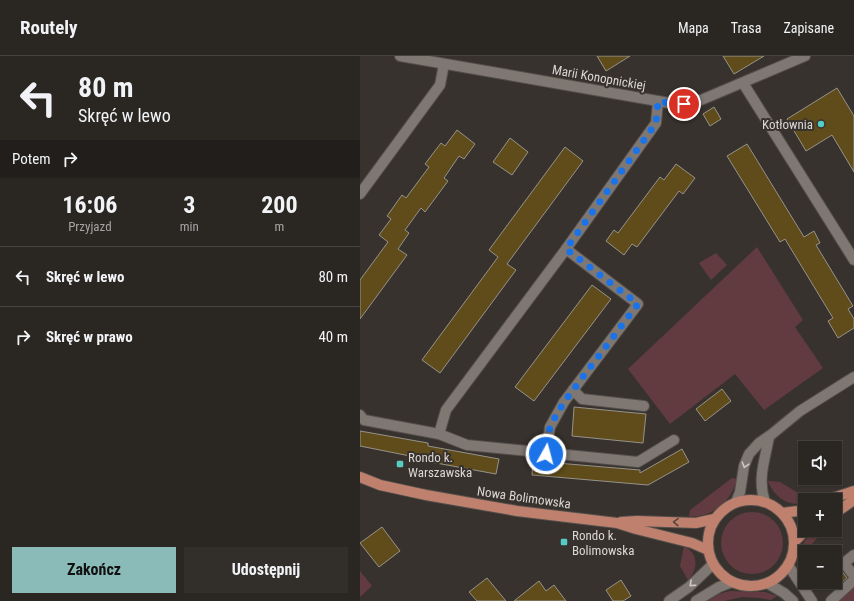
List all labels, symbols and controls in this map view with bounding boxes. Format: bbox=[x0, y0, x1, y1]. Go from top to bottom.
text: Routely bbox=[20, 16, 77, 39]
text: Mapa bbox=[678, 20, 709, 36]
text: Trasa bbox=[731, 20, 761, 36]
text: Zapisane bbox=[783, 20, 834, 36]
street label: Marii Konopnickiej bbox=[551, 62, 647, 93]
text: 80 m bbox=[78, 71, 134, 104]
icon: left bbox=[12, 72, 64, 124]
pin bbox=[667, 87, 701, 121]
icon: arrive bbox=[673, 93, 695, 115]
text: Skręć w lewo bbox=[78, 105, 171, 126]
place label: Kotłownia bbox=[762, 117, 813, 132]
marker: Kotłownia bbox=[816, 119, 826, 129]
icon: right bbox=[59, 148, 81, 170]
text: Potem bbox=[12, 150, 51, 168]
text: 16:06 bbox=[62, 191, 117, 219]
text: 3 bbox=[183, 191, 195, 219]
text: 200 bbox=[261, 191, 298, 219]
text: Przyjazd bbox=[68, 219, 112, 234]
text: min bbox=[180, 219, 199, 234]
text: m bbox=[275, 219, 284, 234]
icon: left bbox=[12, 266, 34, 288]
text: Skręć w lewo bbox=[46, 268, 125, 286]
text: 80 m bbox=[318, 268, 348, 286]
icon: right bbox=[12, 326, 34, 348]
text: Skręć w prawo bbox=[46, 328, 133, 346]
text: 40 m bbox=[318, 328, 348, 346]
position arrow bbox=[525, 433, 567, 475]
map controls bbox=[798, 441, 842, 589]
button: sound bbox=[798, 441, 842, 485]
place label: Rondo k. Warszawska bbox=[408, 450, 472, 480]
marker: Rondo k. Warszawska bbox=[395, 459, 405, 469]
one-way arrow bbox=[741, 461, 750, 468]
street label: Nowa Bolimowska bbox=[476, 483, 572, 512]
button: + bbox=[798, 493, 842, 537]
one-way arrow bbox=[673, 518, 679, 526]
place label: Rondo k. Bolimowska bbox=[572, 528, 634, 558]
marker: Rondo k. Bolimowska bbox=[559, 537, 569, 547]
button: − bbox=[798, 545, 842, 589]
button: Zakończ bbox=[12, 547, 176, 593]
button: Udostępnij bbox=[184, 547, 348, 593]
one-way arrow bbox=[689, 579, 697, 586]

